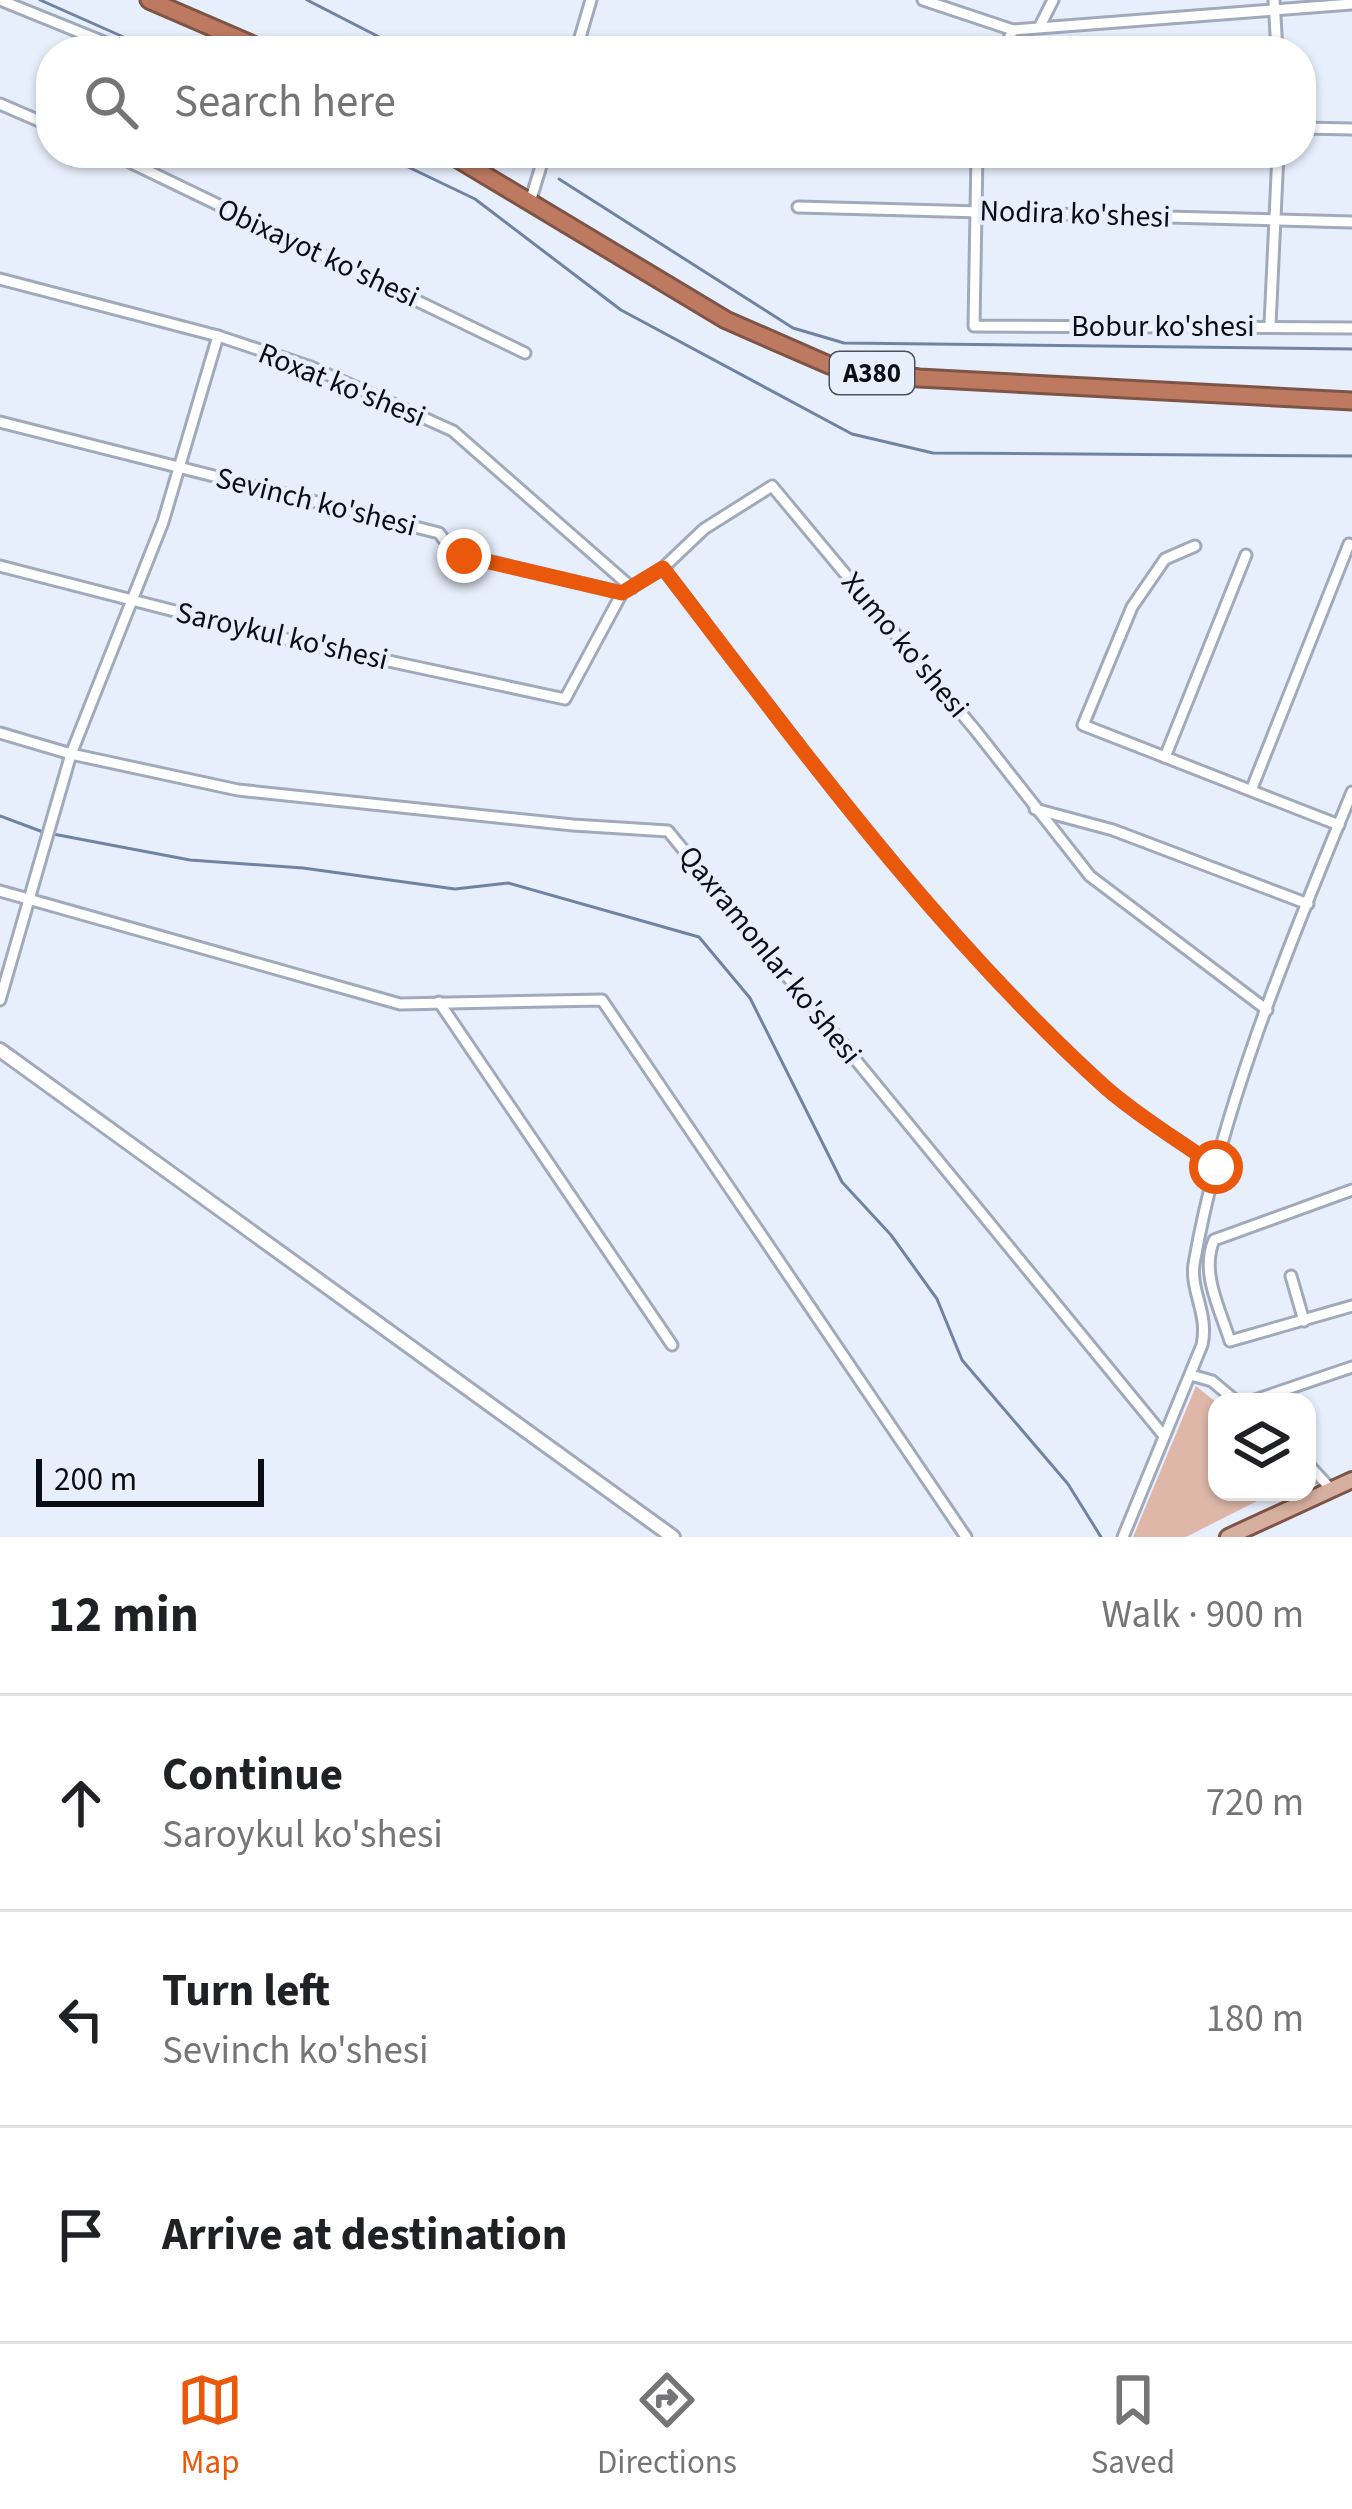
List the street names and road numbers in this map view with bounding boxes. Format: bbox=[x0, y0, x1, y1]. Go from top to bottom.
street label: Obixayot ko'shesi bbox=[210, 187, 426, 319]
street label: Nodira ko'shesi bbox=[979, 189, 1171, 239]
street label: Bobur ko'shesi bbox=[1071, 305, 1255, 348]
street label: Roxat ko'shesi bbox=[252, 332, 432, 438]
road number: A380 bbox=[830, 352, 914, 394]
street label: Sevinch ko'shesi bbox=[211, 456, 421, 548]
street label: Xumo ko'shesi bbox=[831, 563, 979, 727]
street label: Saroykul ko'shesi bbox=[172, 591, 392, 681]
street label: Qaxramonlar ko'shesi bbox=[668, 836, 872, 1074]

